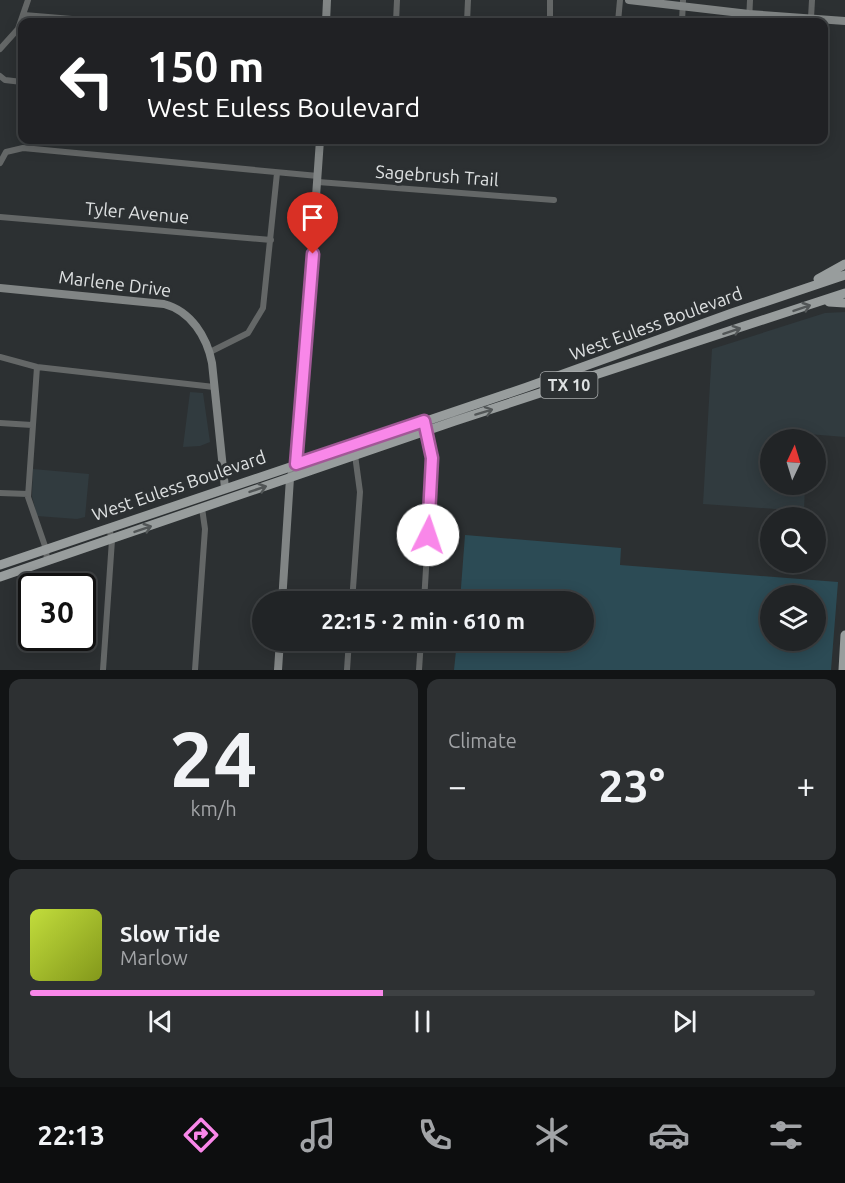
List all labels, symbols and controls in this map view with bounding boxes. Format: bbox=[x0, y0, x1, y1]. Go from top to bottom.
icon: left bbox=[48, 42, 126, 120]
text: 150 m bbox=[147, 43, 264, 90]
text: West Euless Boulevard bbox=[147, 92, 420, 122]
street label: Sagebrush Trail bbox=[375, 161, 500, 189]
pin bbox=[287, 192, 338, 254]
street label: Tyler Avenue bbox=[84, 197, 190, 227]
icon: arrive bbox=[296, 201, 329, 234]
street label: Marlene Drive bbox=[58, 266, 173, 300]
street label: West Euless Boulevard bbox=[567, 283, 745, 364]
one-way arrow bbox=[792, 301, 811, 312]
one-way arrow bbox=[722, 325, 741, 336]
road number: TX 10 bbox=[540, 372, 598, 398]
one-way arrow bbox=[474, 406, 493, 417]
north arrow bbox=[760, 429, 826, 495]
map controls bbox=[760, 429, 826, 651]
street label: West Euless Boulevard bbox=[89, 446, 268, 524]
one-way arrow bbox=[248, 482, 267, 493]
position arrow bbox=[396, 503, 460, 567]
button: search bbox=[760, 507, 826, 573]
one-way arrow bbox=[133, 523, 152, 534]
speed limit sign: 30 bbox=[18, 573, 96, 651]
button: layers bbox=[760, 585, 826, 651]
text: 22:15 · 2 min · 610 m bbox=[321, 608, 525, 633]
text: 24 bbox=[170, 714, 257, 802]
text: Climate bbox=[448, 729, 517, 752]
text: 23° bbox=[598, 760, 665, 811]
text: − bbox=[448, 767, 467, 804]
text: + bbox=[796, 767, 815, 804]
text: km/h bbox=[190, 797, 237, 820]
text: Slow Tide bbox=[120, 921, 220, 946]
text: Marlow bbox=[120, 946, 188, 969]
icon: previous bbox=[144, 1005, 177, 1038]
icon: pause bbox=[406, 1005, 439, 1038]
icon: next bbox=[668, 1005, 701, 1038]
icon: directions bbox=[180, 1114, 222, 1156]
icon: music bbox=[297, 1114, 339, 1156]
icon: phone bbox=[414, 1114, 456, 1156]
icon: climate bbox=[531, 1114, 573, 1156]
icon: car bbox=[648, 1114, 690, 1156]
icon: filters bbox=[765, 1114, 807, 1156]
text: 22:13 bbox=[38, 1120, 105, 1150]

